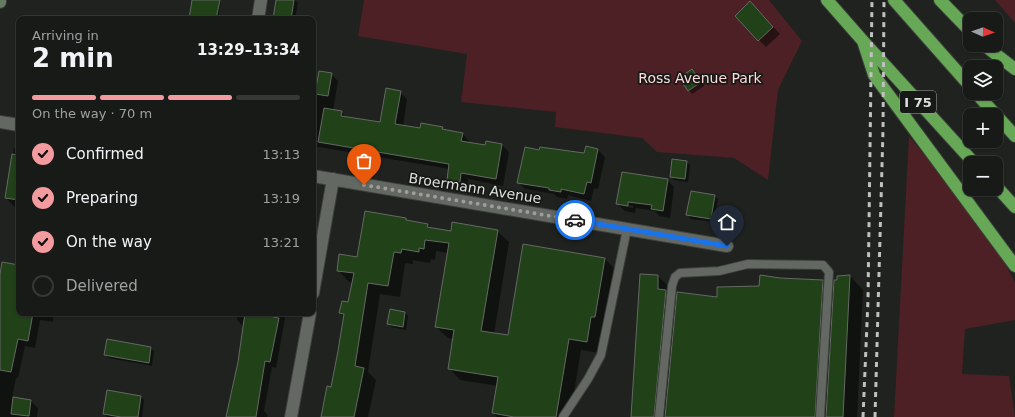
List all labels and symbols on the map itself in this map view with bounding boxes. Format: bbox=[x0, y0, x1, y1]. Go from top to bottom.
north arrow bbox=[963, 12, 1003, 52]
park label: Ross Avenue Park bbox=[638, 70, 763, 86]
road number: I 75 bbox=[900, 91, 936, 113]
pin bbox=[347, 144, 381, 185]
street label: Broermann Avenue bbox=[407, 170, 543, 206]
courier bbox=[555, 200, 595, 240]
pin bbox=[710, 205, 744, 246]

